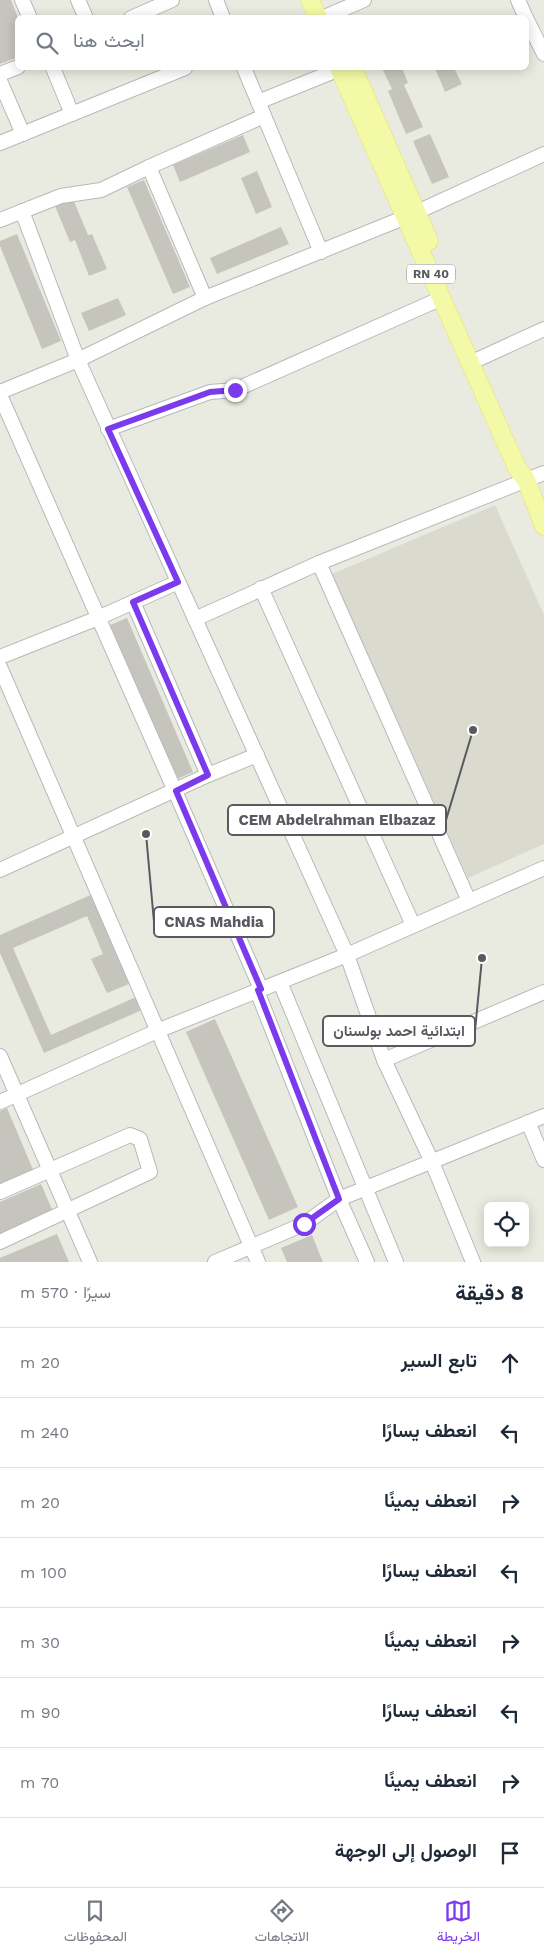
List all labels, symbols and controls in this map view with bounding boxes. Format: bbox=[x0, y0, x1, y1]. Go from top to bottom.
search box bbox=[15, 15, 529, 70]
icon: search bbox=[33, 29, 61, 57]
text: ابحث هنا bbox=[73, 29, 145, 52]
road number: RN 40 bbox=[407, 264, 455, 284]
route end bbox=[224, 379, 247, 402]
callout: CEM Abdelrahman Elbazaz bbox=[228, 805, 446, 835]
text: CEM Abdelrahman Elbazaz bbox=[238, 811, 436, 829]
callout: CNAS Mahdia bbox=[154, 907, 274, 937]
text: CNAS Mahdia bbox=[164, 913, 264, 931]
callout: ابتدائية احمد بولسنان bbox=[323, 1016, 475, 1046]
text: ابتدائية احمد بولسنان bbox=[333, 1022, 465, 1040]
map controls bbox=[484, 1202, 529, 1247]
button: locate bbox=[484, 1202, 529, 1247]
route start bbox=[293, 1213, 316, 1236]
text: 8 دقيقة bbox=[455, 1280, 524, 1305]
text: سيرًا · 570 m bbox=[20, 1283, 111, 1302]
text: تابع السير bbox=[401, 1349, 477, 1372]
icon: ahead bbox=[496, 1349, 524, 1377]
text: 20 m bbox=[20, 1353, 60, 1372]
text: انعطف يسارًا bbox=[382, 1419, 477, 1442]
icon: left bbox=[496, 1419, 524, 1447]
text: 240 m bbox=[20, 1423, 69, 1442]
text: انعطف يمينًا bbox=[384, 1489, 477, 1512]
icon: right bbox=[496, 1489, 524, 1517]
text: 20 m bbox=[20, 1493, 60, 1512]
text: انعطف يسارًا bbox=[382, 1559, 477, 1582]
icon: left bbox=[496, 1559, 524, 1587]
text: 100 m bbox=[20, 1563, 67, 1582]
text: انعطف يمينًا bbox=[384, 1629, 477, 1652]
icon: right bbox=[496, 1629, 524, 1657]
text: 30 m bbox=[20, 1633, 60, 1652]
text: انعطف يسارًا bbox=[382, 1699, 477, 1722]
icon: left bbox=[496, 1699, 524, 1727]
text: 90 m bbox=[20, 1703, 61, 1722]
text: انعطف يمينًا bbox=[384, 1769, 477, 1792]
icon: right bbox=[496, 1769, 524, 1797]
text: 70 m bbox=[20, 1773, 59, 1792]
text: الوصول إلى الوجهة bbox=[335, 1839, 477, 1862]
icon: arrive bbox=[496, 1839, 524, 1867]
tab: المحفوظات bbox=[64, 1897, 127, 1949]
tab: الاتجاهات bbox=[255, 1897, 309, 1949]
tab: الخريطة bbox=[437, 1897, 480, 1949]

